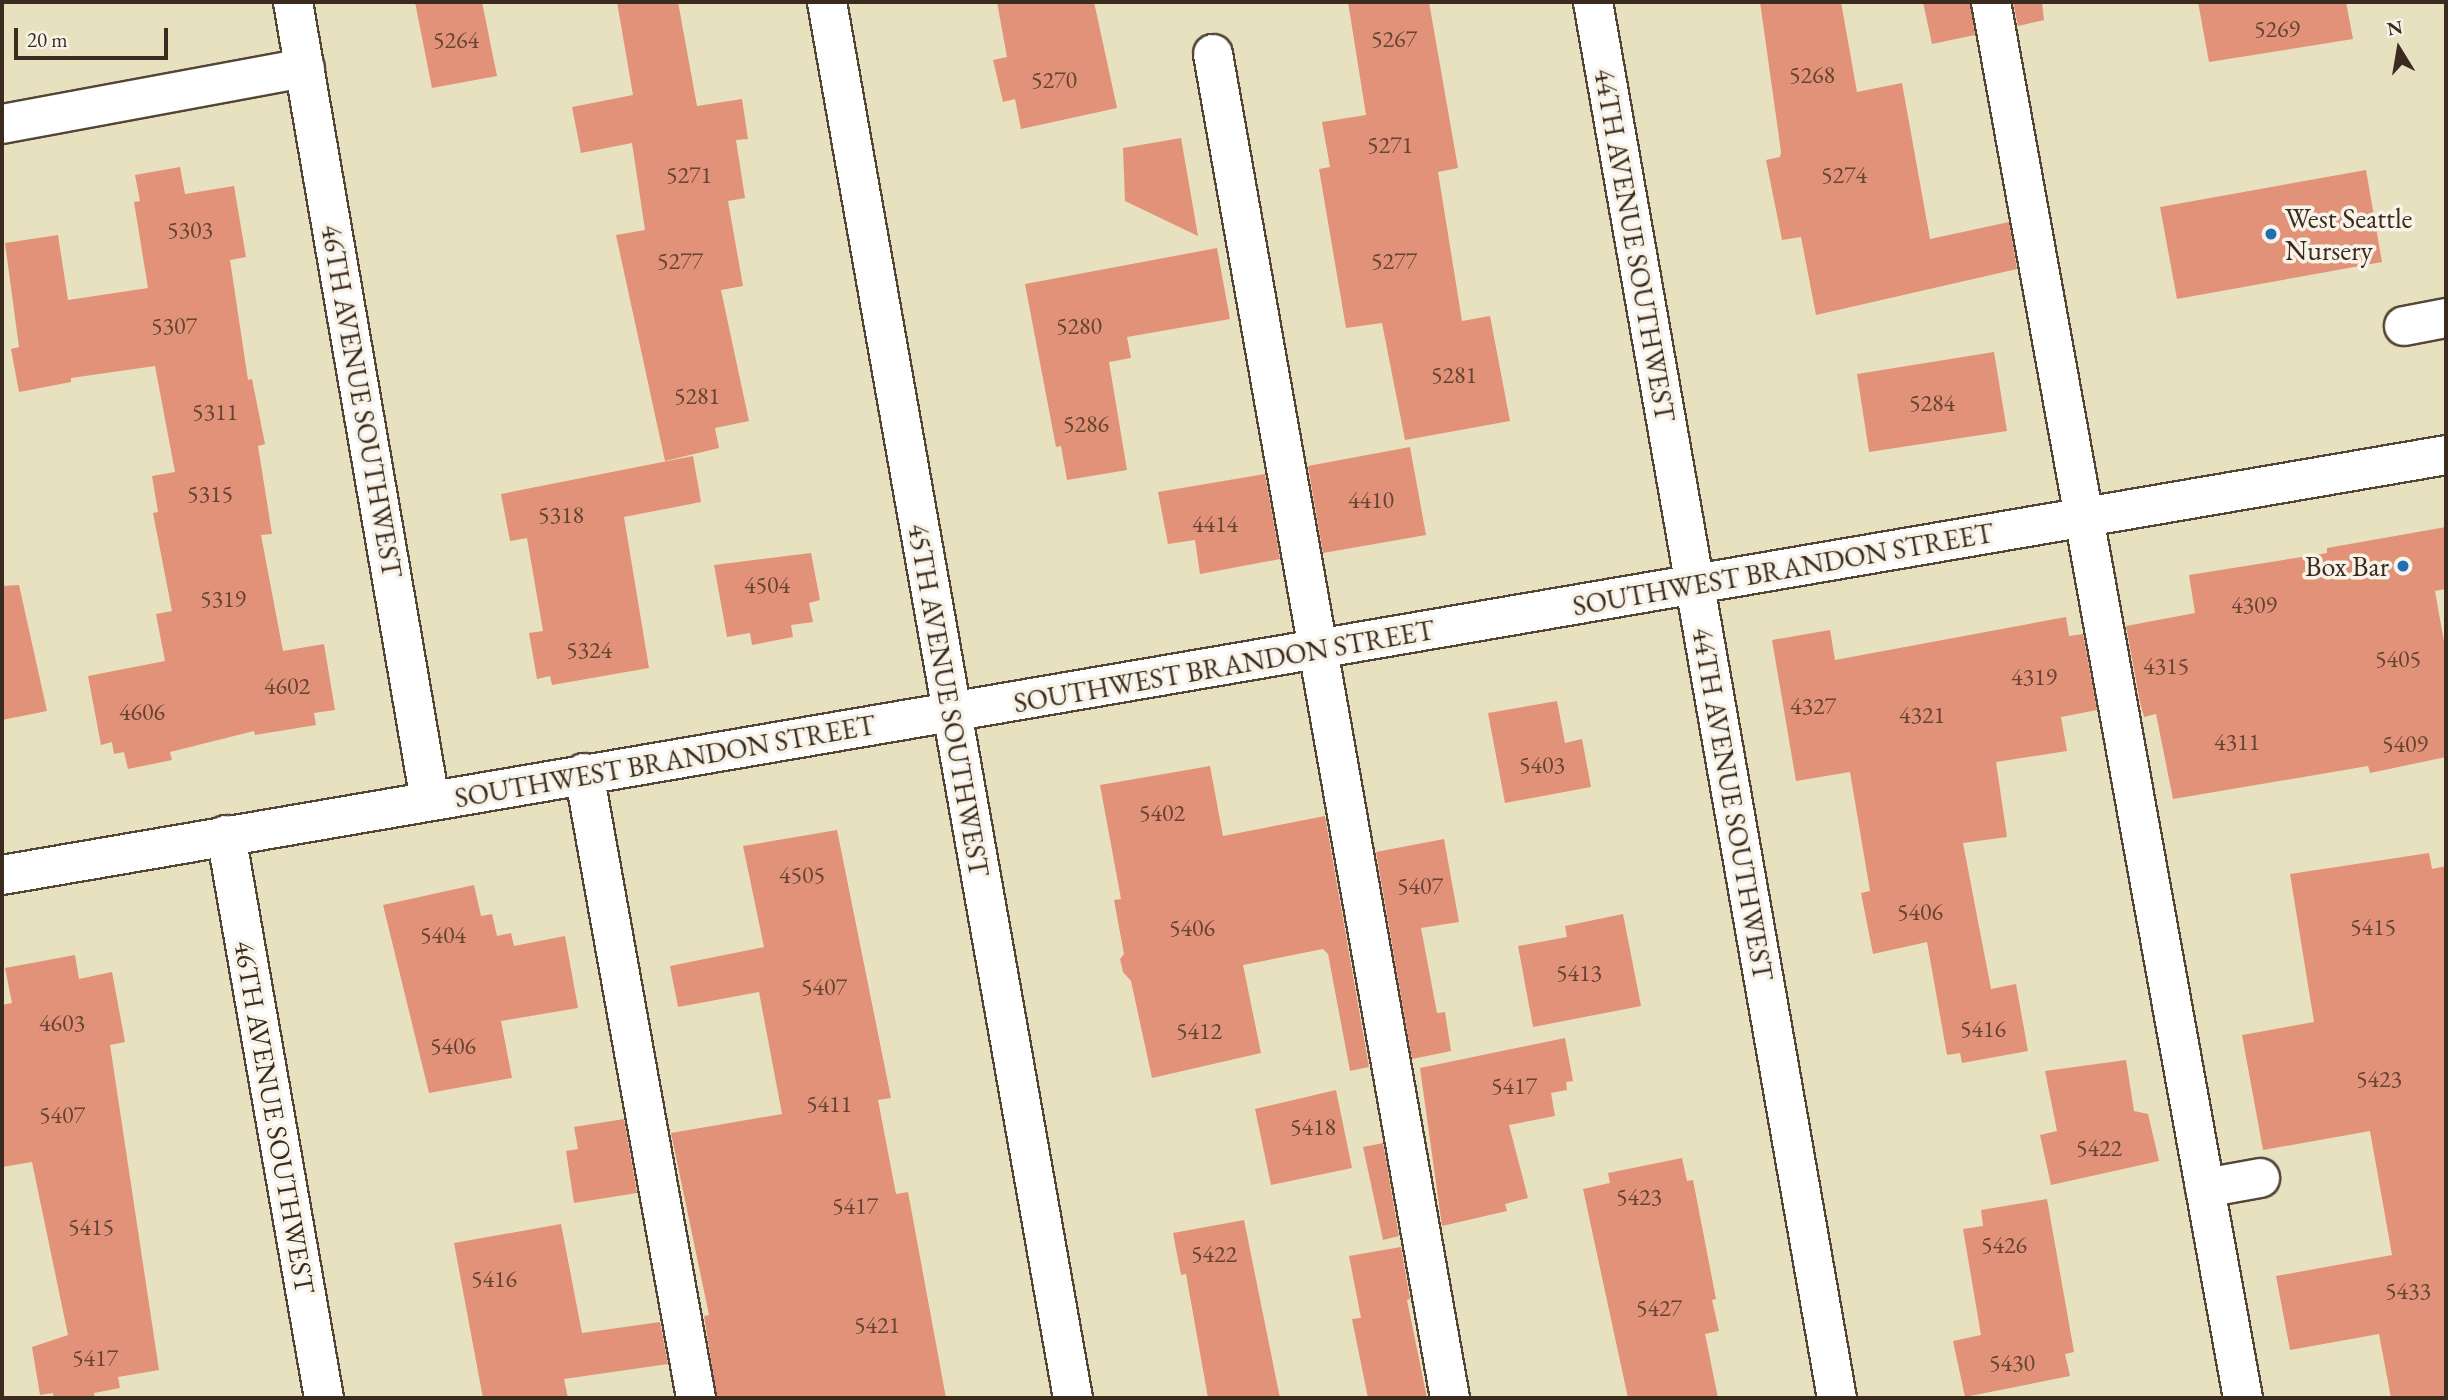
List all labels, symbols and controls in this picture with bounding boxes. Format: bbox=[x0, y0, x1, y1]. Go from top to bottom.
scale bar bbox=[18, 14, 172, 58]
north arrow bbox=[2364, 14, 2434, 84]
text: N bbox=[2385, 14, 2405, 42]
house number: 5269 bbox=[2254, 15, 2300, 43]
house number: 5267 bbox=[1371, 25, 1417, 53]
text: 20 m bbox=[27, 26, 68, 53]
house number: 5264 bbox=[433, 26, 479, 54]
house number: 5268 bbox=[1789, 61, 1835, 89]
house number: 5270 bbox=[1031, 66, 1077, 94]
street label: 44TH AVENUE SOUTHWEST bbox=[1587, 66, 1683, 424]
house number: 5271 bbox=[1367, 131, 1413, 159]
house number: 5271 bbox=[666, 161, 712, 189]
house number: 5274 bbox=[1821, 161, 1867, 189]
place label: West Seattle Nursery bbox=[2285, 201, 2413, 267]
house number: 5303 bbox=[167, 216, 213, 244]
street label: 46TH AVENUE SOUTHWEST bbox=[314, 222, 410, 580]
marker: West Seattle Nursery bbox=[2263, 226, 2279, 242]
house number: 5277 bbox=[657, 247, 703, 275]
house number: 5277 bbox=[1371, 247, 1417, 275]
house number: 5307 bbox=[151, 312, 197, 340]
house number: 5280 bbox=[1056, 312, 1102, 340]
house number: 5281 bbox=[1431, 361, 1477, 389]
house number: 5281 bbox=[674, 382, 720, 410]
house number: 5284 bbox=[1909, 389, 1955, 417]
house number: 5311 bbox=[192, 398, 238, 426]
house number: 5286 bbox=[1063, 410, 1109, 438]
house number: 5315 bbox=[187, 480, 233, 508]
house number: 4410 bbox=[1348, 486, 1394, 514]
house number: 5318 bbox=[538, 501, 584, 529]
house number: 4414 bbox=[1192, 510, 1238, 538]
street label: SOUTHWEST BRANDON STREET bbox=[1570, 515, 1996, 623]
street label: 45TH AVENUE SOUTHWEST bbox=[901, 521, 997, 879]
place label: Box Bar bbox=[2305, 549, 2389, 583]
marker: Box Bar bbox=[2395, 558, 2411, 574]
house number: 4504 bbox=[744, 571, 790, 599]
house number: 5319 bbox=[200, 585, 246, 613]
house number: 4309 bbox=[2231, 591, 2277, 619]
street label: SOUTHWEST BRANDON STREET bbox=[1011, 612, 1437, 720]
street label: 44TH AVENUE SOUTHWEST bbox=[1685, 625, 1781, 983]
house number: 5324 bbox=[566, 636, 612, 664]
house number: 5405 bbox=[2375, 645, 2421, 673]
house number: 4315 bbox=[2143, 652, 2189, 680]
house number: 4319 bbox=[2011, 663, 2057, 691]
house number: 4602 bbox=[264, 672, 310, 700]
house number: 4327 bbox=[1790, 692, 1836, 720]
house number: 4606 bbox=[119, 698, 165, 726]
house number: 4321 bbox=[1899, 701, 1945, 729]
street label: SOUTHWEST BRANDON STREET bbox=[452, 707, 878, 815]
house number: 4311 bbox=[2214, 728, 2260, 756]
house number: 5409 bbox=[2382, 730, 2428, 758]
house number: 5403 bbox=[1519, 751, 1565, 779]
house number: 5402 bbox=[1139, 799, 1185, 827]
house number: 4505 bbox=[779, 861, 825, 889]
house number: 5407 bbox=[1397, 872, 1443, 900]
house number: 5406 bbox=[1897, 898, 1943, 926]
house number: 5415 bbox=[2350, 913, 2396, 941]
house number: 5406 bbox=[1169, 914, 1215, 942]
house number: 5404 bbox=[420, 921, 466, 949]
street label: 46TH AVENUE SOUTHWEST bbox=[227, 938, 323, 1296]
house number: 5413 bbox=[1556, 959, 1602, 987]
house number: 5407 bbox=[801, 973, 847, 1001]
house number: 4603 bbox=[39, 1009, 85, 1037]
house number: 5416 bbox=[1960, 1015, 2006, 1043]
house number: 5412 bbox=[1176, 1017, 1222, 1045]
house number: 5406 bbox=[430, 1032, 476, 1060]
house number: 5423 bbox=[2356, 1065, 2402, 1093]
house number: 5417 bbox=[1491, 1072, 1537, 1100]
house number: 5411 bbox=[806, 1090, 852, 1118]
house number: 5407 bbox=[39, 1101, 85, 1129]
house number: 5418 bbox=[1290, 1113, 1336, 1141]
house number: 5422 bbox=[2076, 1134, 2122, 1162]
house number: 5423 bbox=[1616, 1183, 1662, 1211]
house number: 5417 bbox=[832, 1192, 878, 1220]
house number: 5415 bbox=[68, 1213, 114, 1241]
house number: 5426 bbox=[1981, 1231, 2027, 1259]
house number: 5422 bbox=[1191, 1240, 1237, 1268]
house number: 5416 bbox=[471, 1265, 517, 1293]
house number: 5433 bbox=[2385, 1277, 2431, 1305]
house number: 5427 bbox=[1636, 1294, 1682, 1322]
house number: 5421 bbox=[854, 1311, 900, 1339]
house number: 5417 bbox=[72, 1344, 118, 1372]
house number: 5430 bbox=[1989, 1349, 2035, 1377]

